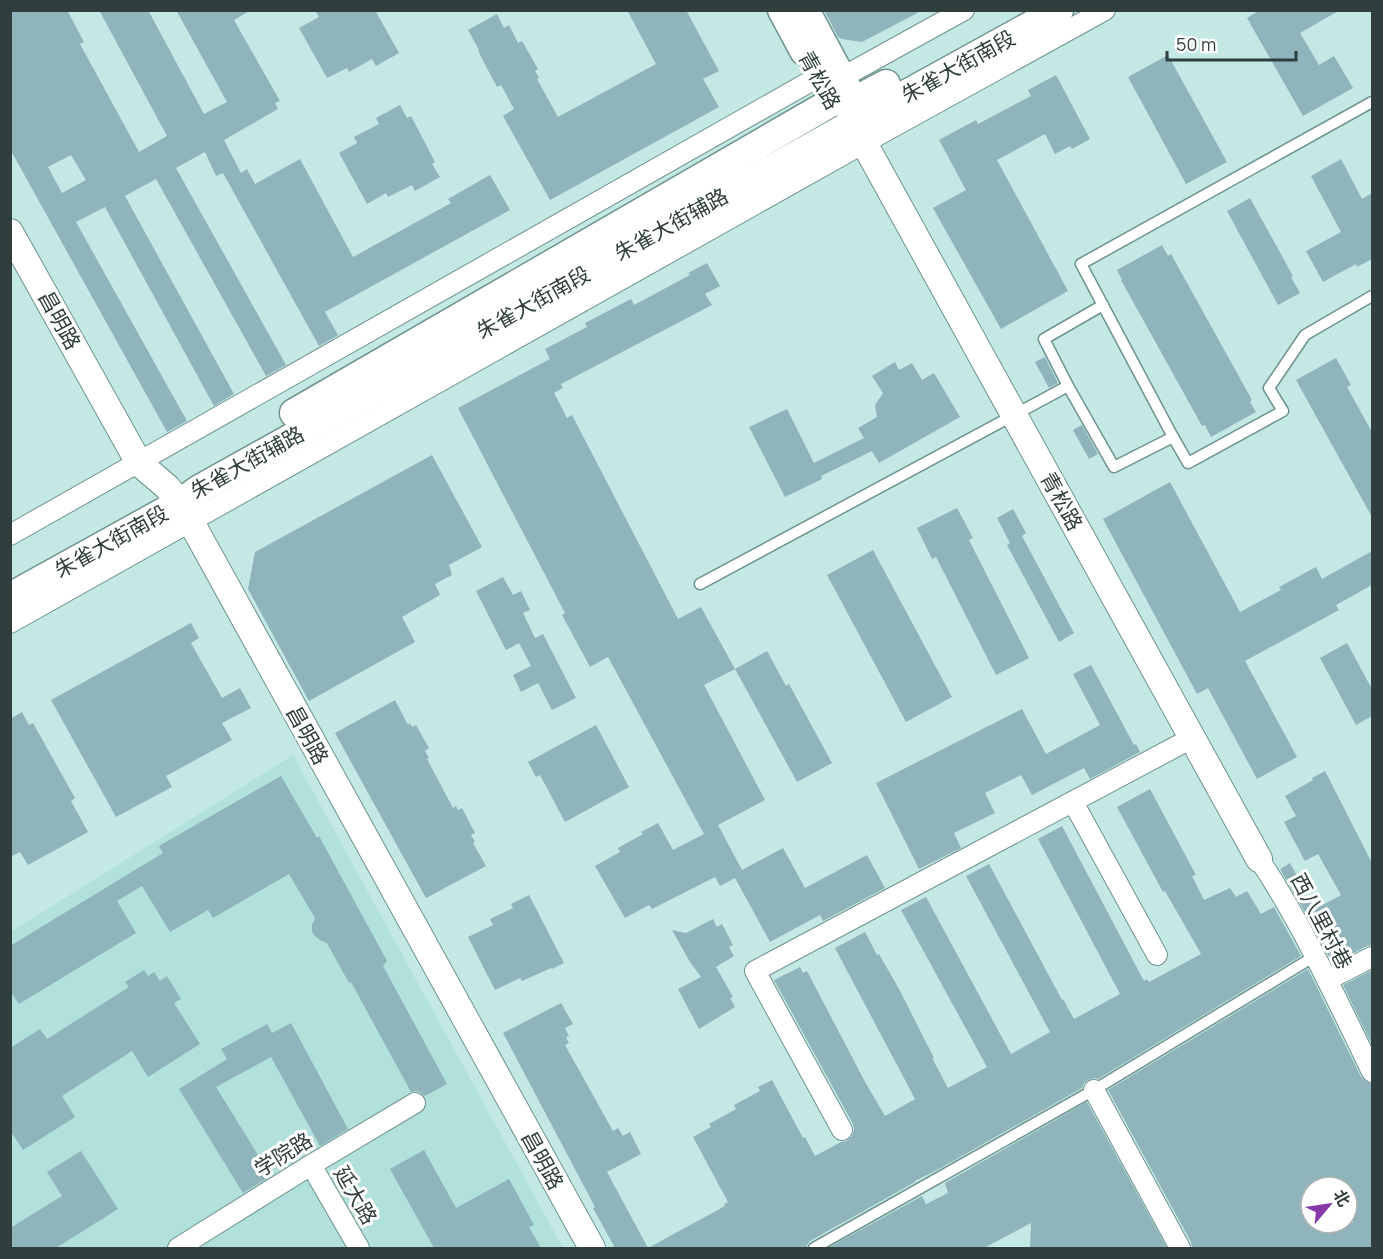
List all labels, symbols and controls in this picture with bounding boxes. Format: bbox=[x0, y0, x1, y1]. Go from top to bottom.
street label: 朱雀大街南段 bbox=[896, 23, 1020, 109]
scale bar bbox=[1167, 24, 1296, 62]
text: 50 m bbox=[1176, 32, 1216, 56]
street label: 青松路 bbox=[792, 46, 848, 114]
street label: 朱雀大街辅路 bbox=[609, 181, 733, 267]
street label: 朱雀大街南段 bbox=[471, 259, 595, 345]
street label: 昌明路 bbox=[32, 286, 88, 354]
street label: 朱雀大街辅路 bbox=[185, 419, 309, 505]
street label: 青松路 bbox=[1034, 467, 1090, 535]
street label: 朱雀大街南段 bbox=[49, 498, 173, 584]
street label: 昌明路 bbox=[280, 701, 336, 769]
street label: 西八里村巷 bbox=[1285, 868, 1359, 974]
street label: 学院路 bbox=[249, 1125, 317, 1183]
street label: 昌明路 bbox=[515, 1126, 571, 1194]
street label: 延大路 bbox=[328, 1161, 384, 1229]
north arrow bbox=[1299, 1175, 1359, 1235]
text: 北 bbox=[1329, 1185, 1356, 1210]

